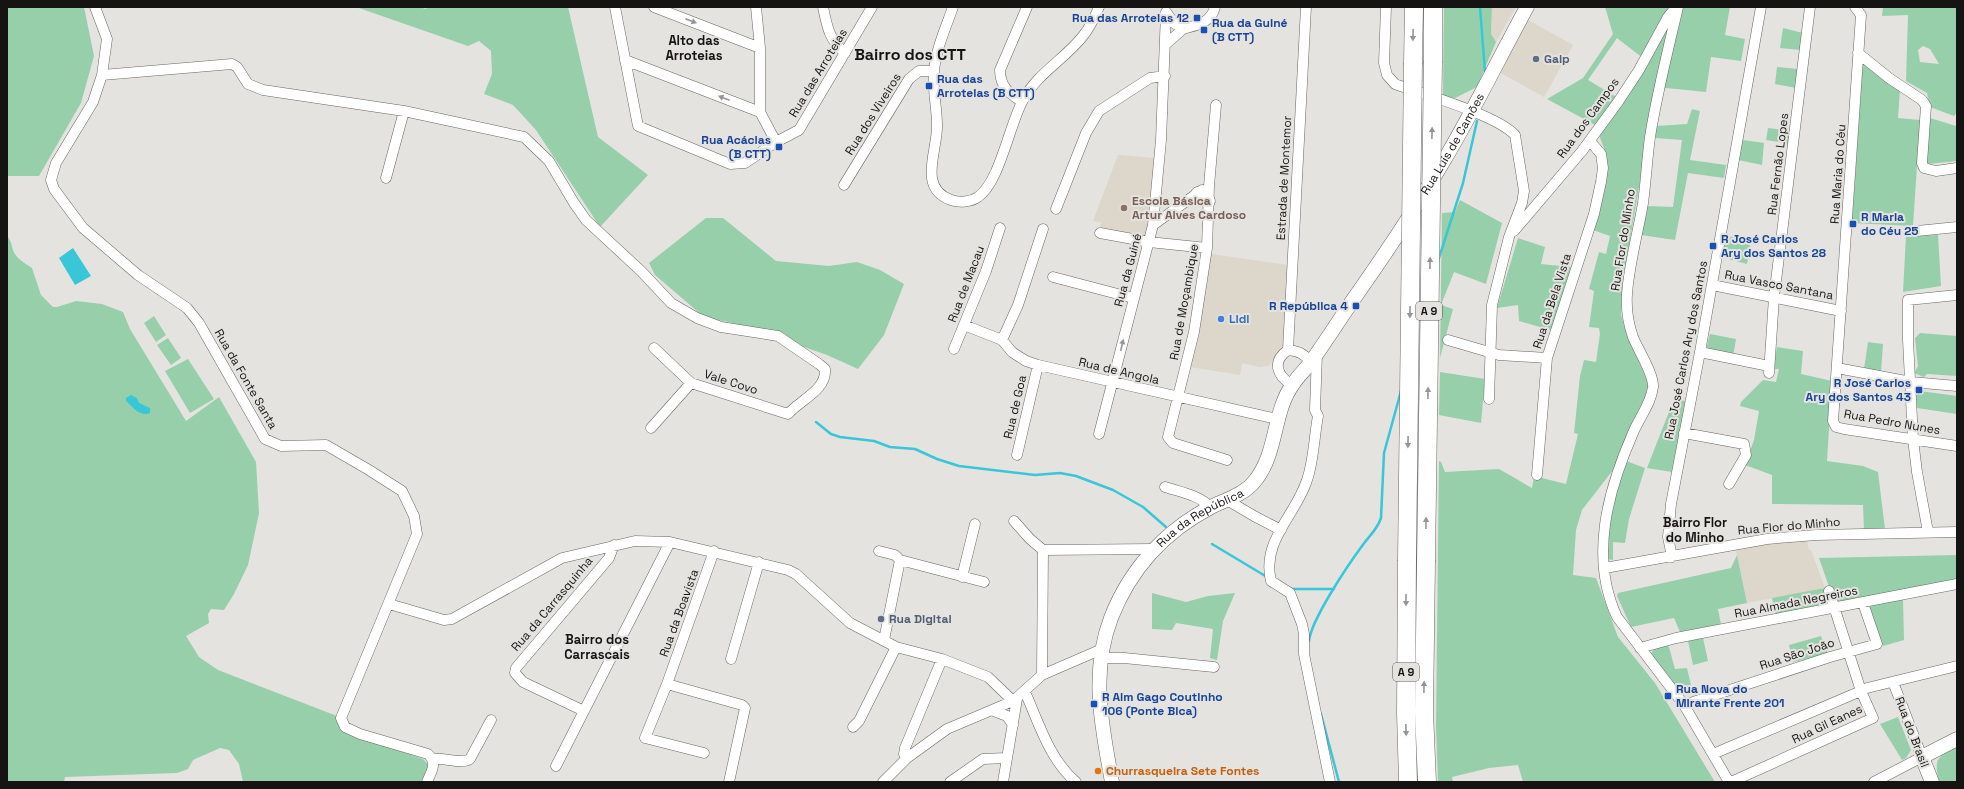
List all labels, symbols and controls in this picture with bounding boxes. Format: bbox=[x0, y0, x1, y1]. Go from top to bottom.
place label: Rua das Arroteias 12 bbox=[1072, 10, 1189, 26]
marker: Rua das Arroteias 12 bbox=[1192, 13, 1202, 23]
place label: Rua da Guiné (B CTT) bbox=[1212, 15, 1288, 45]
one-way arrow bbox=[685, 19, 697, 25]
marker: Rua da Guiné (B CTT) bbox=[1199, 25, 1209, 35]
street label: Rua das Arroteias bbox=[785, 26, 851, 120]
one-way arrow bbox=[1410, 29, 1416, 42]
district label: Alto das Arroteias bbox=[666, 32, 723, 64]
district label: Bairro dos CTT bbox=[854, 44, 966, 65]
place label: Galp bbox=[1544, 51, 1570, 67]
marker: Galp bbox=[1531, 54, 1541, 64]
street label: Rua dos Viveiros bbox=[841, 70, 905, 158]
place label: Rua das Arroteias (B CTT) bbox=[937, 71, 1035, 101]
street label: Rua dos Campos bbox=[1553, 75, 1623, 161]
marker: Rua das Arroteias (B CTT) bbox=[924, 81, 934, 91]
street label: Rua Luís de Camões bbox=[1417, 90, 1488, 198]
one-way arrow bbox=[717, 94, 729, 100]
street label: Rua Fernão Lopes bbox=[1764, 112, 1792, 216]
street label: Estrada de Montemor bbox=[1273, 115, 1295, 241]
street label: Rua Maria do Céu bbox=[1827, 124, 1849, 224]
one-way arrow bbox=[1428, 127, 1435, 139]
place label: Rua Acácias (B CTT) bbox=[701, 132, 771, 162]
marker: Rua Acácias (B CTT) bbox=[774, 142, 784, 152]
street label: Rua Flor do Minho bbox=[1607, 188, 1639, 292]
place label: Escola Básica Artur Alves Cardoso bbox=[1132, 193, 1246, 223]
marker: Escola Básica Artur Alves Cardoso bbox=[1119, 203, 1129, 213]
place label: R Maria do Céu 25 bbox=[1861, 209, 1918, 239]
marker: R Maria do Céu 25 bbox=[1848, 219, 1858, 229]
place label: R José Carlos Ary dos Santos 28 bbox=[1721, 231, 1826, 261]
street label: Rua da Guiné bbox=[1111, 232, 1145, 308]
marker: R José Carlos Ary dos Santos 28 bbox=[1708, 241, 1718, 251]
street label: Rua de Macau bbox=[944, 243, 988, 325]
street label: Rua de Moçambique bbox=[1166, 243, 1202, 361]
street label: Rua da Bela Vista bbox=[1529, 251, 1575, 351]
one-way arrow bbox=[1427, 256, 1433, 269]
street label: Rua José Carlos Ary dos Santos bbox=[1661, 259, 1711, 441]
street label: Rua Vasco Santana bbox=[1723, 267, 1835, 303]
place label: R República 4 bbox=[1269, 298, 1348, 314]
marker: R República 4 bbox=[1351, 301, 1361, 311]
road number: A 9 bbox=[1416, 302, 1442, 320]
one-way arrow bbox=[1407, 306, 1413, 319]
place label: Lidl bbox=[1229, 311, 1250, 327]
marker: Lidl bbox=[1216, 314, 1226, 324]
street label: Rua da Fonte Santa bbox=[211, 326, 281, 432]
one-way arrow bbox=[1119, 339, 1125, 351]
street label: Rua de Angola bbox=[1077, 354, 1161, 388]
street label: Vale Covo bbox=[702, 366, 760, 398]
street label: Rua de Goa bbox=[1000, 373, 1030, 440]
place label: R José Carlos Ary dos Santos 43 bbox=[1806, 375, 1911, 405]
marker: R José Carlos Ary dos Santos 43 bbox=[1914, 385, 1924, 395]
one-way arrow bbox=[1425, 386, 1431, 399]
street label: Rua Pedro Nunes bbox=[1843, 406, 1941, 438]
one-way arrow bbox=[1405, 436, 1411, 449]
street label: Rua da República bbox=[1153, 485, 1247, 551]
district label: Bairro Flor do Minho bbox=[1663, 514, 1727, 546]
street label: Rua Flor do Minho bbox=[1737, 514, 1841, 538]
one-way arrow bbox=[1423, 517, 1430, 529]
street label: Rua da Carrasquinha bbox=[508, 553, 596, 655]
street label: Rua da Boavista bbox=[656, 567, 702, 659]
street label: Rua Almada Negreiros bbox=[1733, 582, 1859, 622]
one-way arrow bbox=[1403, 594, 1410, 606]
place label: Rua Digital bbox=[889, 611, 952, 627]
marker: Rua Digital bbox=[876, 614, 886, 624]
district label: Bairro dos Carrascais bbox=[564, 631, 630, 663]
street label: Rua São João bbox=[1757, 634, 1837, 674]
road number: A 9 bbox=[1393, 663, 1419, 681]
one-way arrow bbox=[1421, 680, 1427, 693]
place label: Rua Nova do Mirante Frente 201 bbox=[1676, 681, 1784, 711]
place label: R Alm Gago Coutinho 106 (Ponte Bica) bbox=[1102, 689, 1223, 719]
marker: Rua Nova do Mirante Frente 201 bbox=[1663, 691, 1673, 701]
street label: Rua do Brasil bbox=[1891, 694, 1933, 770]
marker: R Alm Gago Coutinho 106 (Ponte Bica) bbox=[1089, 699, 1099, 709]
street label: Rua Gil Eanes bbox=[1789, 701, 1865, 747]
one-way arrow bbox=[1403, 724, 1409, 737]
place label: Churrasqueira Sete Fontes bbox=[1106, 763, 1259, 779]
marker: Churrasqueira Sete Fontes bbox=[1093, 766, 1103, 776]

